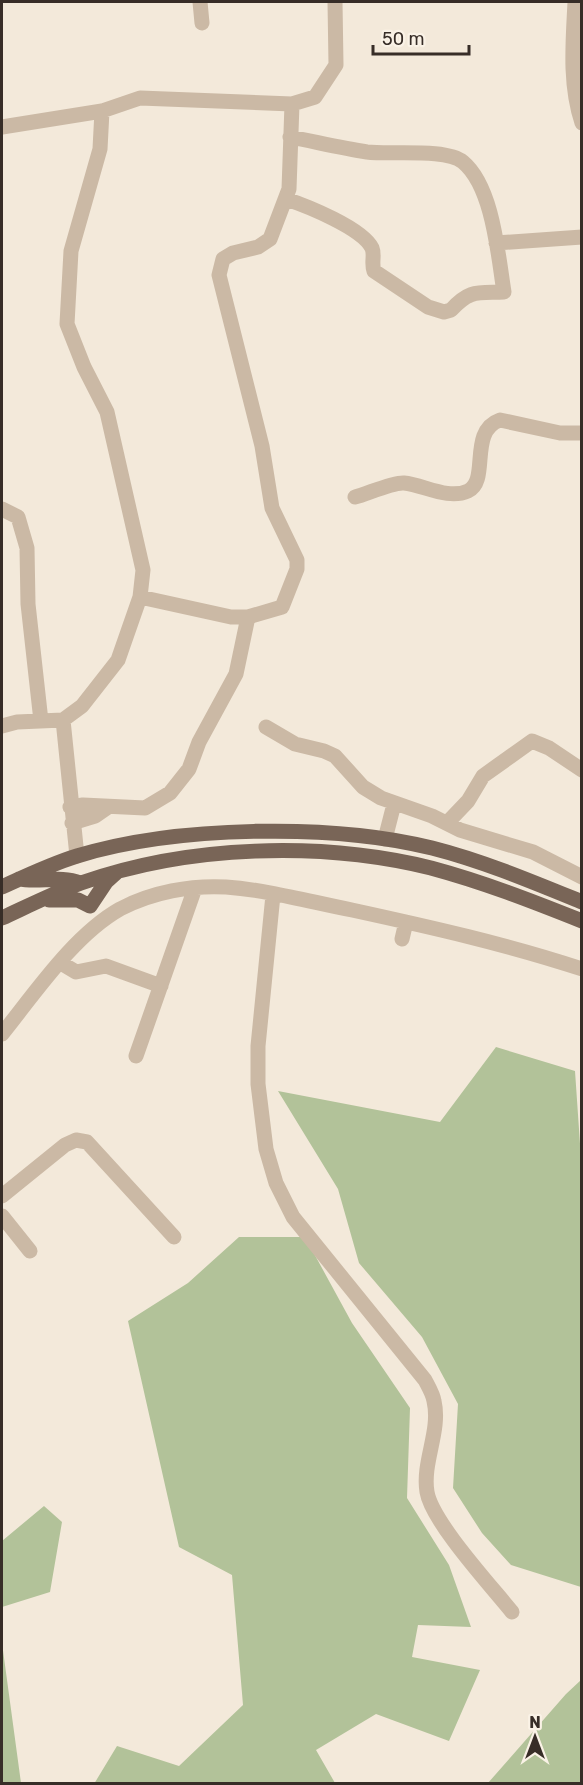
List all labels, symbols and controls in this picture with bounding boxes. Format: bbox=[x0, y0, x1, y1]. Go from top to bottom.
scale bar bbox=[373, 18, 469, 56]
text: 50 m bbox=[382, 28, 425, 50]
north arrow bbox=[505, 1707, 565, 1767]
text: N bbox=[529, 1713, 541, 1732]

